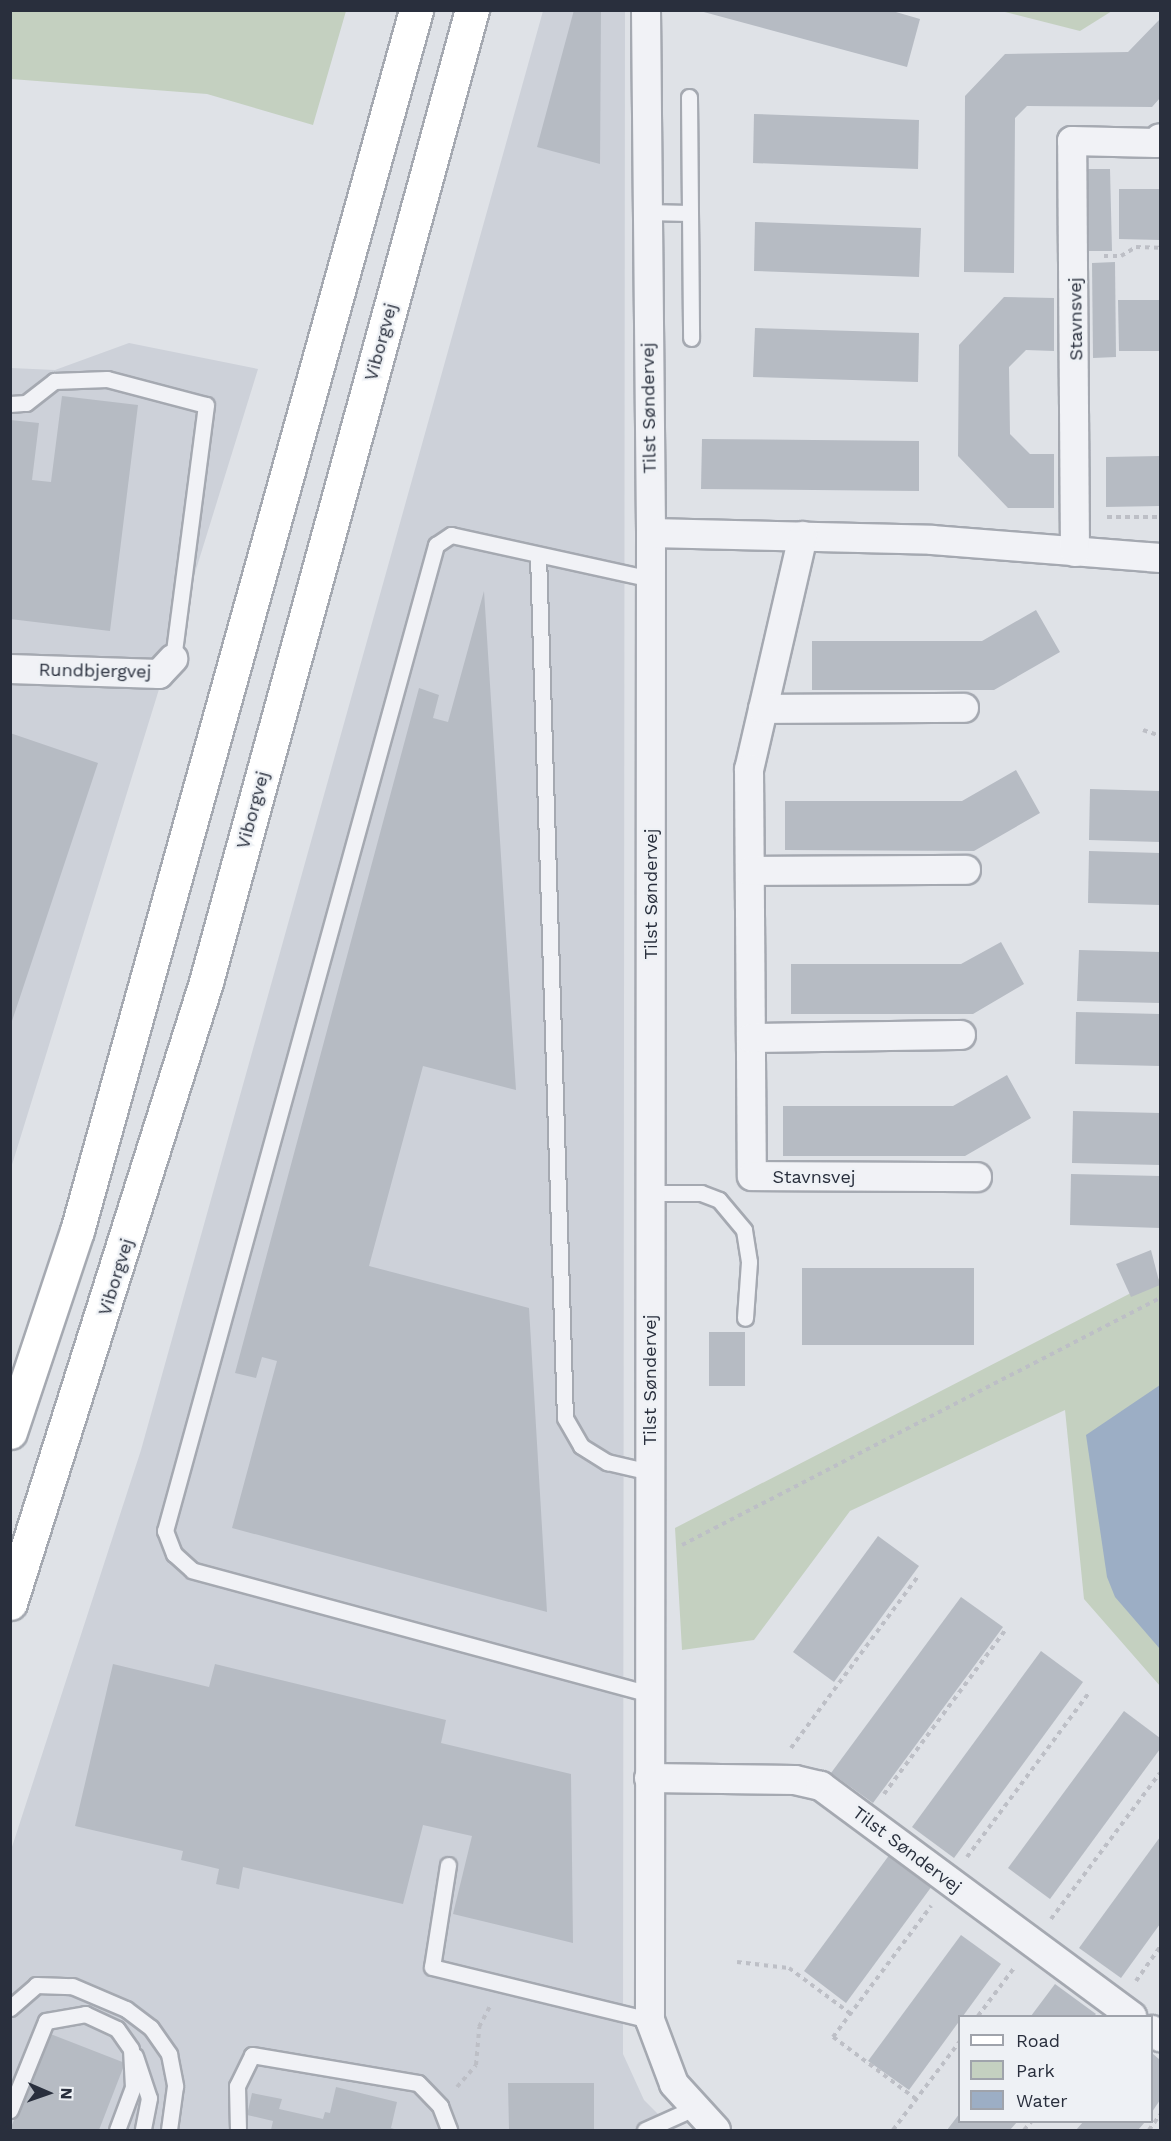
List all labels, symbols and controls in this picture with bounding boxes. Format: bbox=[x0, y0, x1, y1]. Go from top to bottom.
street label: Stavnsvej bbox=[1064, 277, 1088, 361]
street label: Viborgvej bbox=[360, 301, 402, 383]
street label: Tilst Søndervej bbox=[637, 342, 661, 474]
street label: Rundbjergvej bbox=[38, 659, 152, 683]
street label: Viborgvej bbox=[232, 769, 274, 851]
street label: Tilst Søndervej bbox=[640, 828, 662, 960]
street label: Stavnsvej bbox=[772, 1166, 856, 1188]
street label: Viborgvej bbox=[94, 1236, 138, 1318]
street label: Tilst Søndervej bbox=[639, 1314, 661, 1446]
street label: Tilst Søndervej bbox=[848, 1802, 966, 1898]
legend bbox=[958, 2015, 1153, 2123]
text: Road bbox=[1016, 2030, 1060, 2051]
text: Park bbox=[1016, 2060, 1055, 2081]
north arrow bbox=[18, 2063, 78, 2123]
text: N bbox=[57, 2087, 76, 2100]
text: Water bbox=[1016, 2090, 1068, 2111]

